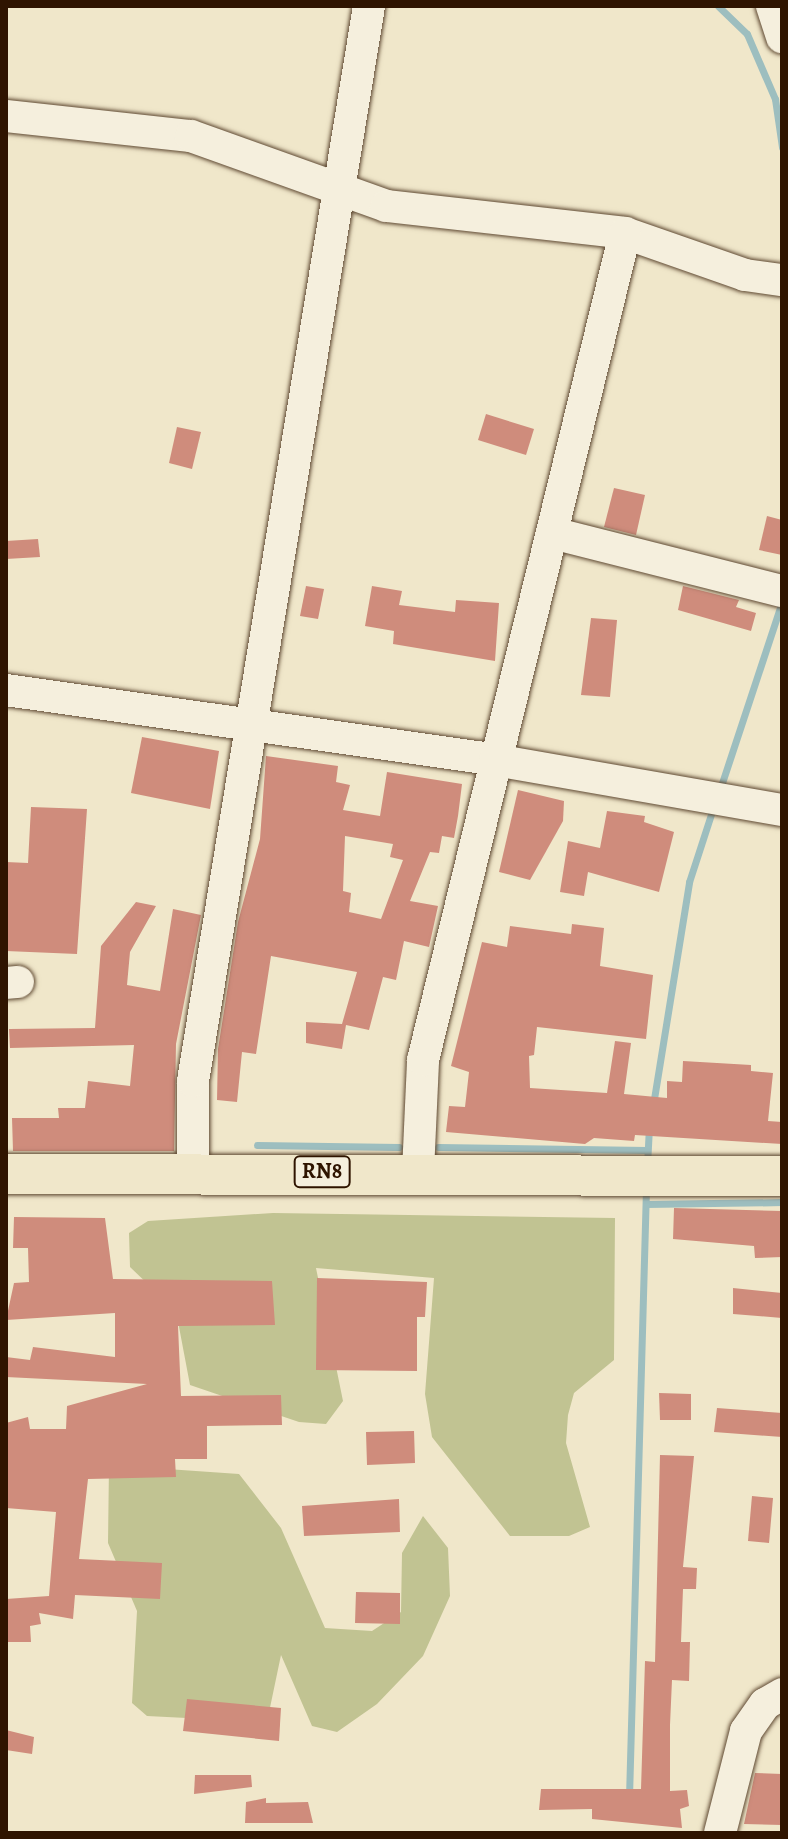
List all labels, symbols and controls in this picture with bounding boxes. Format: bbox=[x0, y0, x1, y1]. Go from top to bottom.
road number: RN8 bbox=[292, 1154, 352, 1190]

